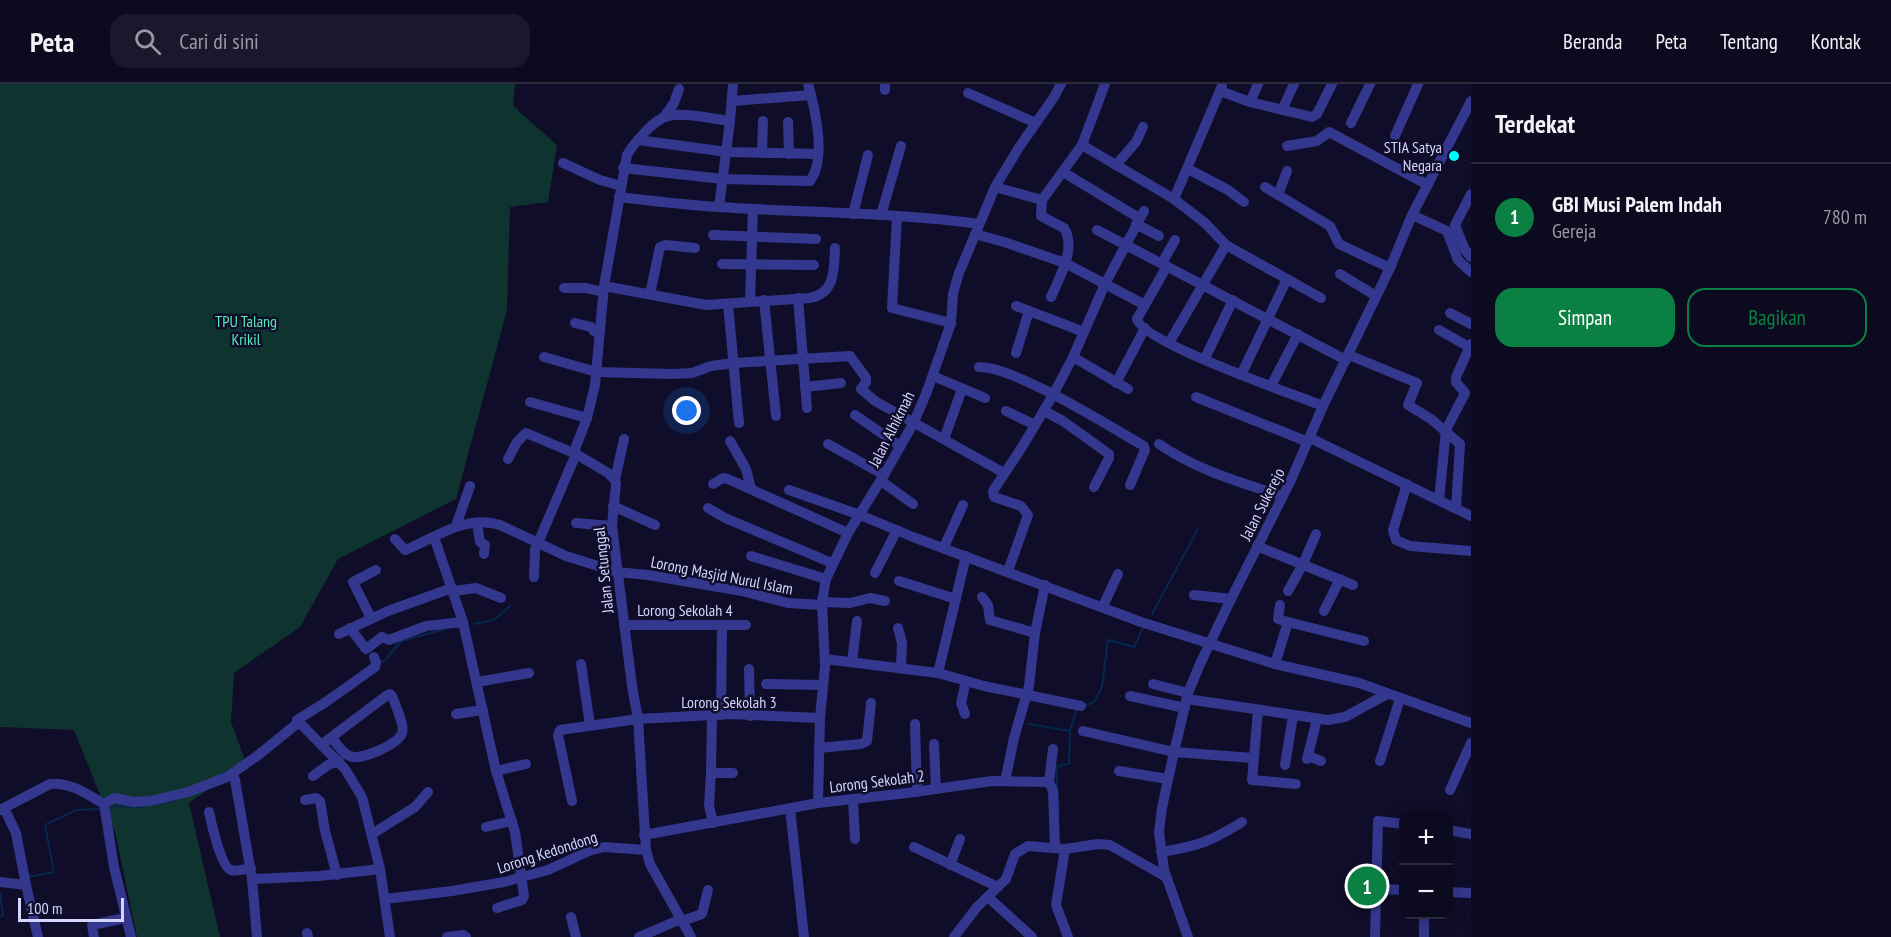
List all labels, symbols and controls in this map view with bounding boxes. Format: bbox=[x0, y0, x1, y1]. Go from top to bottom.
search box bbox=[110, 14, 530, 68]
text: Peta bbox=[30, 23, 74, 60]
icon: search bbox=[131, 25, 164, 58]
text: Cari di sini bbox=[179, 27, 259, 55]
text: Beranda bbox=[1563, 28, 1623, 55]
text: Peta bbox=[1656, 28, 1687, 55]
text: Tentang bbox=[1720, 28, 1778, 55]
text: Kontak bbox=[1811, 28, 1861, 55]
text: Terdekat bbox=[1495, 107, 1575, 140]
place label: STIA Satya Negara bbox=[1384, 137, 1442, 175]
marker: STIA Satya Negara bbox=[1447, 149, 1461, 163]
text: GBI Musi Palem Indah bbox=[1552, 190, 1722, 218]
text: 1 bbox=[1510, 204, 1519, 230]
text: 780 m bbox=[1823, 204, 1867, 230]
text: Gereja bbox=[1552, 218, 1596, 244]
button: Simpan bbox=[1495, 288, 1675, 347]
button: Bagikan bbox=[1687, 288, 1867, 347]
park label: TPU Talang Krikil bbox=[215, 311, 277, 349]
street label: Jalan Alhikmah bbox=[863, 388, 919, 471]
your location bbox=[672, 396, 701, 425]
street label: Jalan Sukerejo bbox=[1235, 464, 1289, 544]
street label: Jalan Setunggal bbox=[589, 526, 618, 615]
street label: Lorong Masjid Nurul Islam bbox=[649, 551, 795, 599]
street label: Lorong Sekolah 4 bbox=[637, 600, 733, 620]
street label: Lorong Sekolah 3 bbox=[681, 692, 777, 712]
street label: Lorong Sekolah 2 bbox=[828, 765, 926, 797]
map controls bbox=[1399, 811, 1453, 919]
button: + bbox=[1399, 811, 1453, 865]
street label: Lorong Kedondong bbox=[494, 826, 600, 878]
pin: 1 bbox=[1348, 864, 1386, 908]
button: − bbox=[1399, 865, 1453, 919]
scale bar bbox=[18, 895, 124, 922]
text: 100 m bbox=[27, 898, 62, 918]

